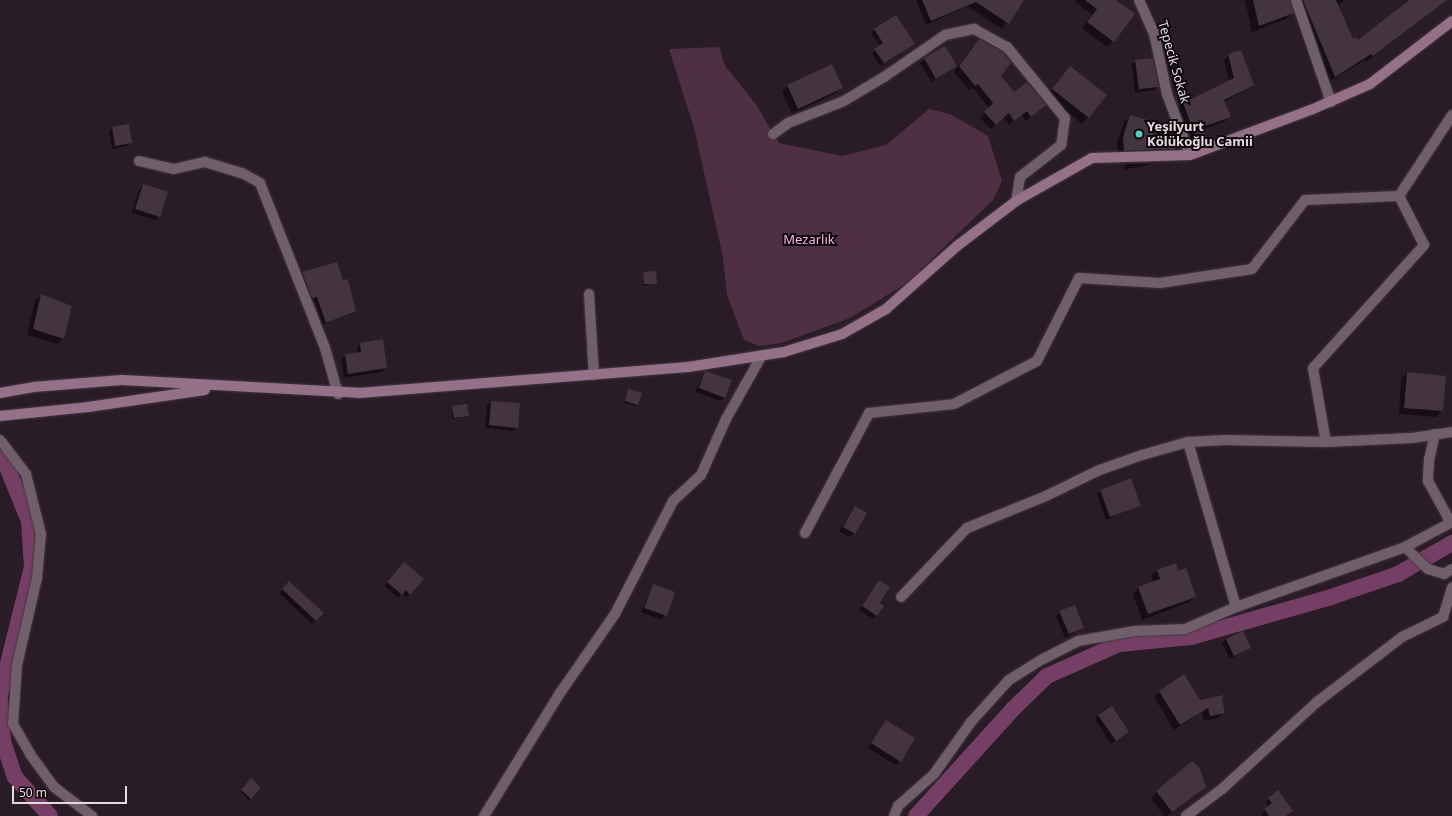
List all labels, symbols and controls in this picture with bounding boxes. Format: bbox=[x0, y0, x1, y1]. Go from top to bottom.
street label: Tepecik Sokak bbox=[1155, 19, 1193, 105]
place label: Yeşilyurt Kölükoğlu Camii bbox=[1147, 119, 1253, 150]
marker: Yeşilyurt Kölükoğlu Camii bbox=[1134, 129, 1144, 139]
park label: Mezarlık bbox=[783, 231, 835, 247]
scale bar bbox=[14, 778, 129, 804]
text: 50 m bbox=[19, 784, 47, 801]

